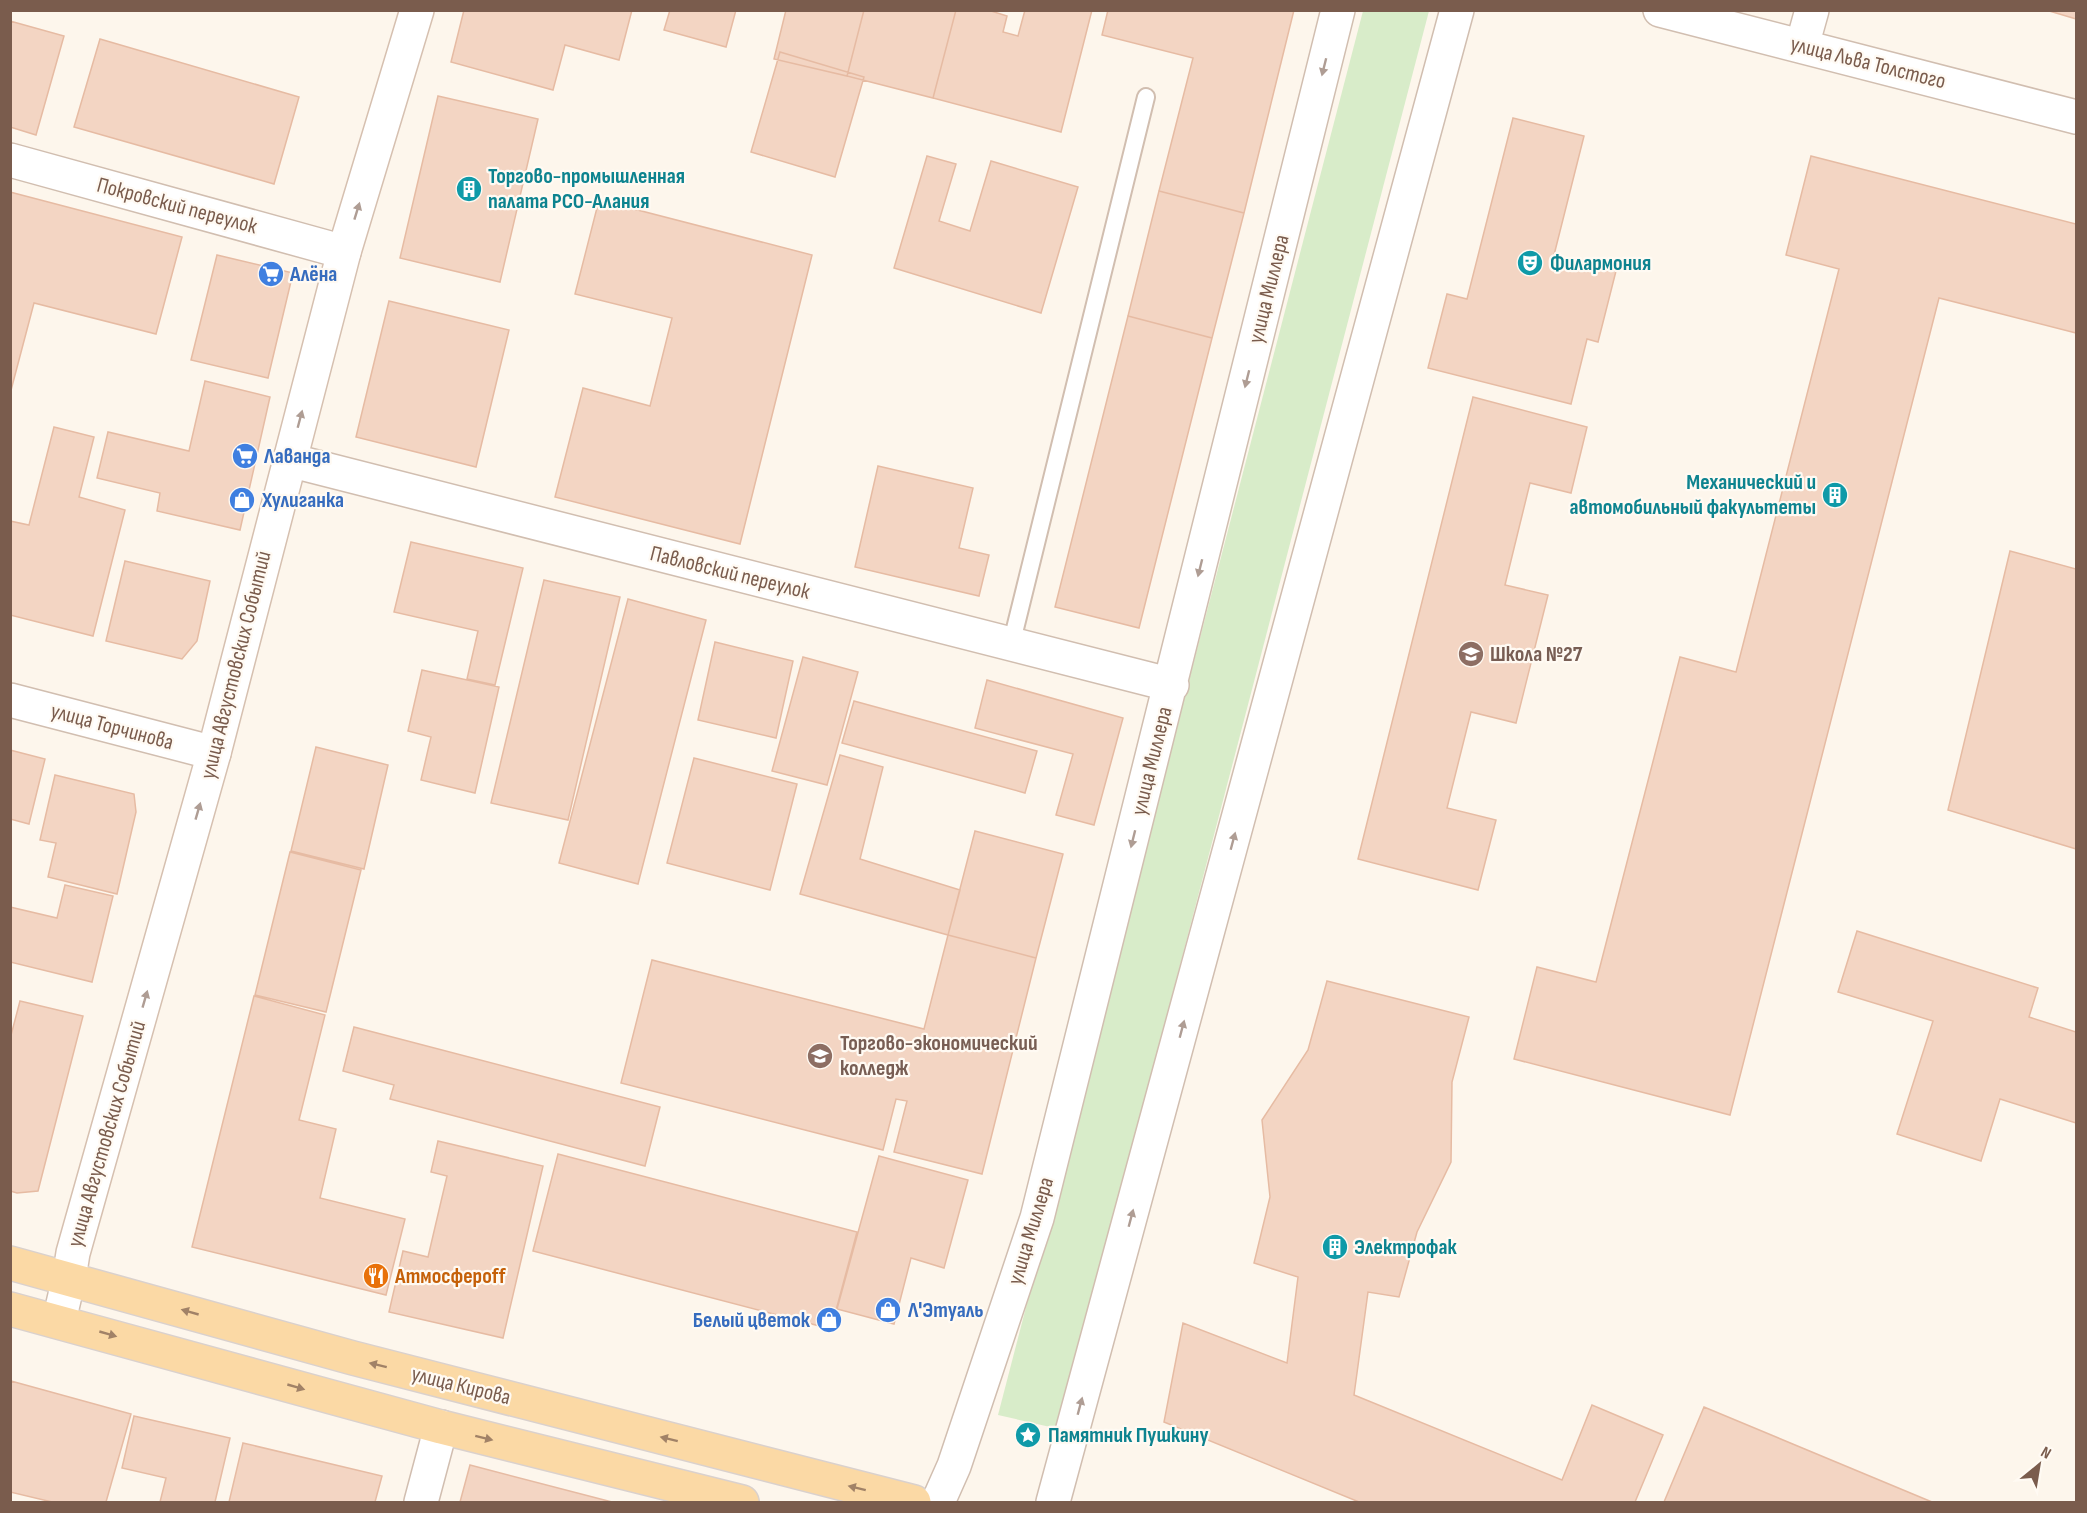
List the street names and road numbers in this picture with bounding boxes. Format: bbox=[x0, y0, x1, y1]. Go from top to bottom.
street label: улица Льва Толстого bbox=[1788, 31, 1948, 95]
street label: Покровский переулок bbox=[94, 172, 261, 241]
street label: улица Миллера bbox=[1242, 232, 1296, 346]
street label: Павловский переулок bbox=[647, 540, 813, 606]
street label: улица Августовских Событий bbox=[195, 548, 277, 782]
street label: улица Торчинова bbox=[48, 698, 176, 756]
street label: улица Миллера bbox=[1125, 704, 1179, 818]
street label: улица Августовских Событий bbox=[62, 1018, 152, 1250]
street label: улица Миллера bbox=[1002, 1174, 1060, 1288]
street label: улица Кирова bbox=[409, 1361, 513, 1411]

